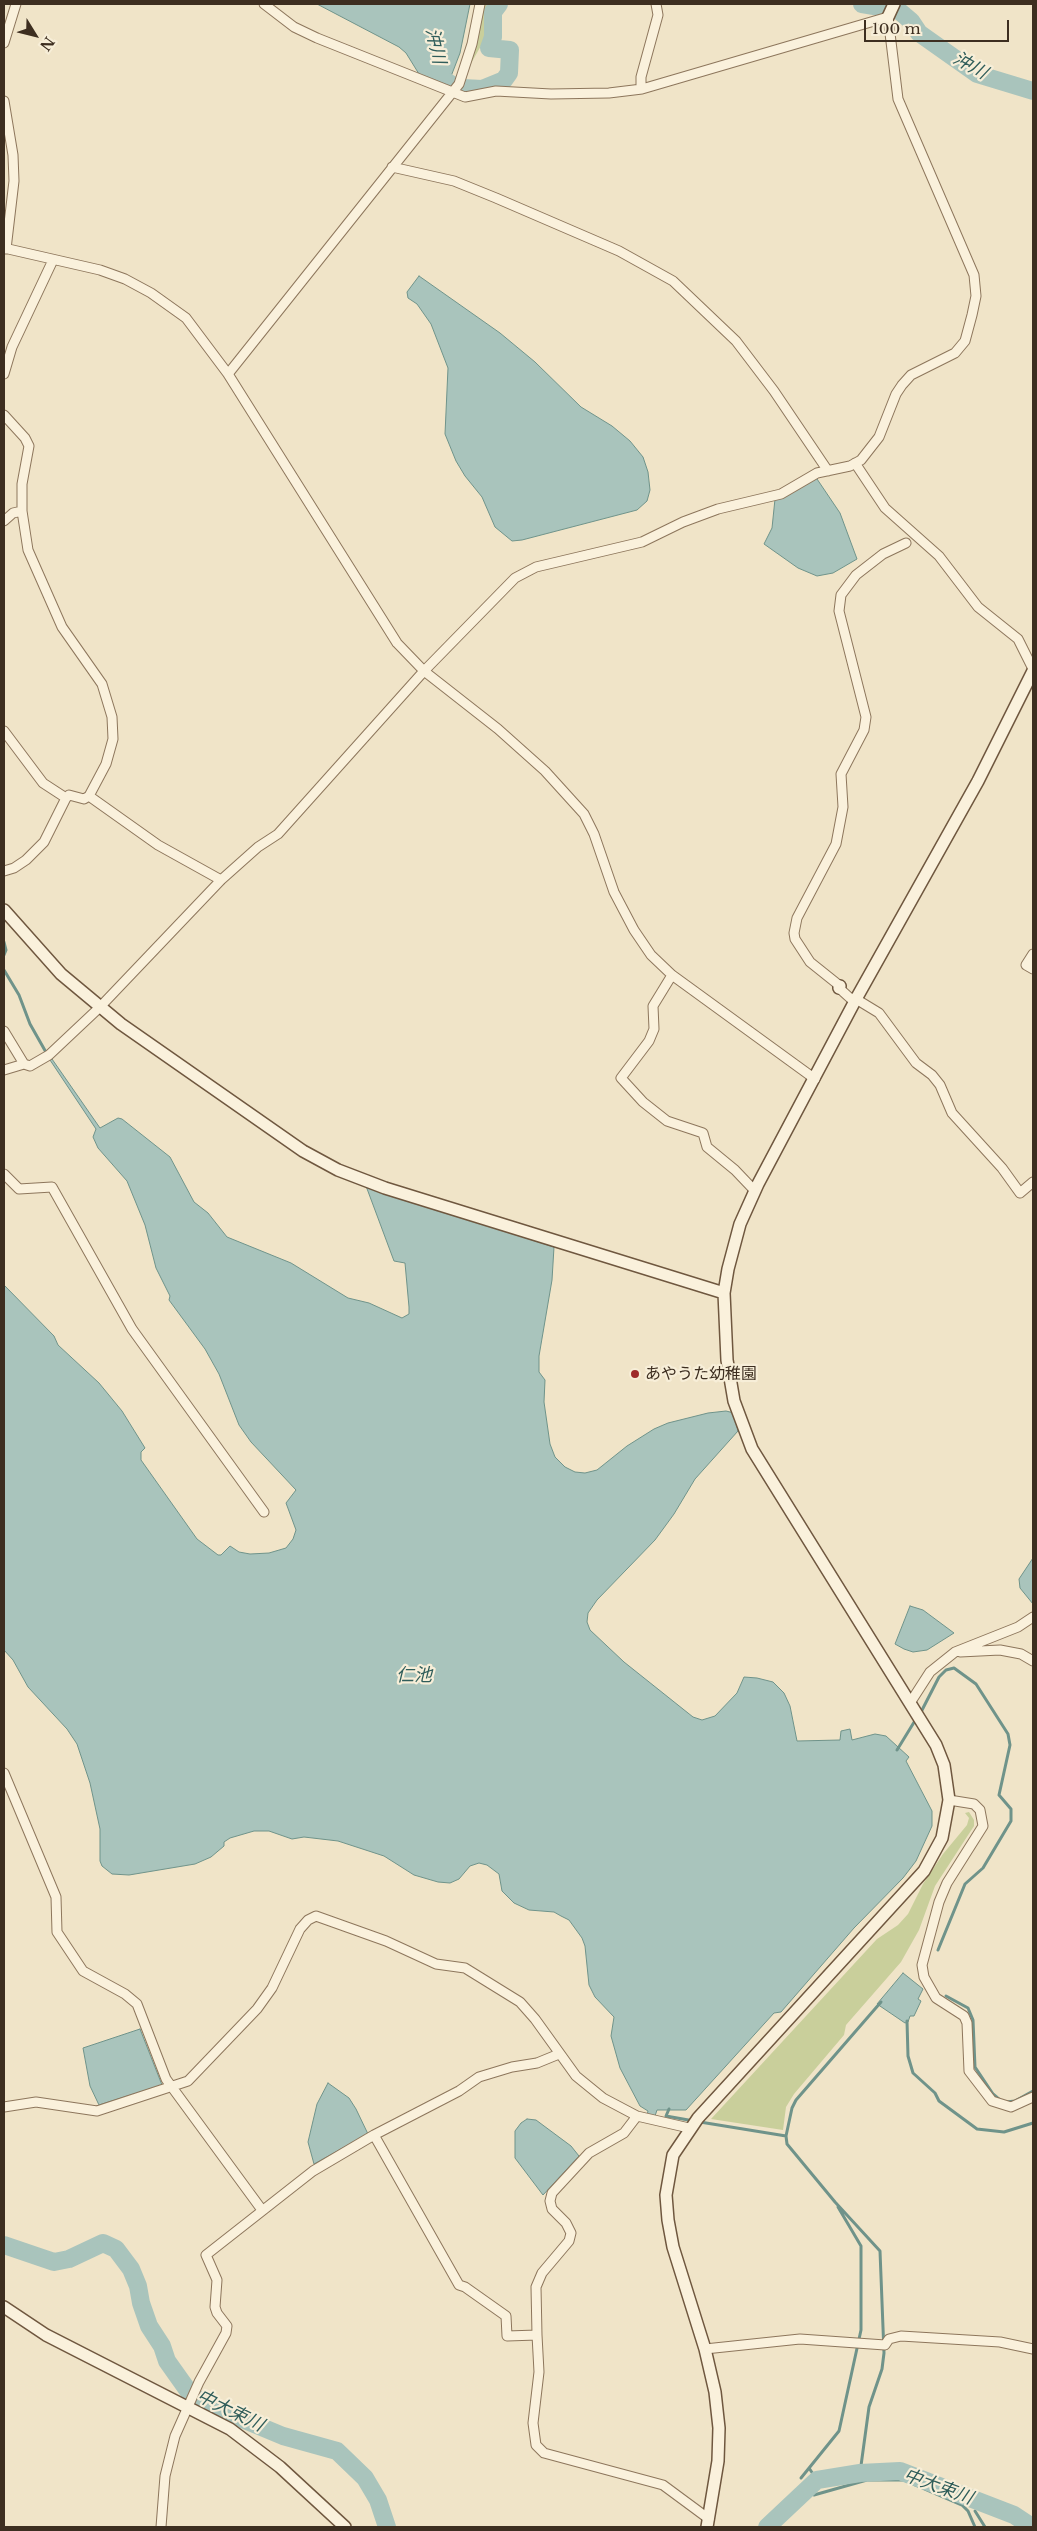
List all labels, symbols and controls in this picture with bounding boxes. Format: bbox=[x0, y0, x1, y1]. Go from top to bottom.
north arrow bbox=[10, 10, 60, 60]
scale bar bbox=[867, 10, 1012, 42]
text: 100 m bbox=[872, 19, 921, 38]
water label: 沖川 bbox=[420, 26, 450, 66]
text: N bbox=[36, 33, 58, 54]
water label: 沖川 bbox=[949, 48, 991, 84]
place label: あやうた幼稚園 bbox=[645, 1364, 757, 1384]
marker: あやうた幼稚園 bbox=[629, 1368, 641, 1380]
water label: 仁池 bbox=[396, 1665, 432, 1687]
water label: 中大束川 bbox=[193, 2386, 267, 2436]
water label: 中大束川 bbox=[900, 2465, 976, 2509]

